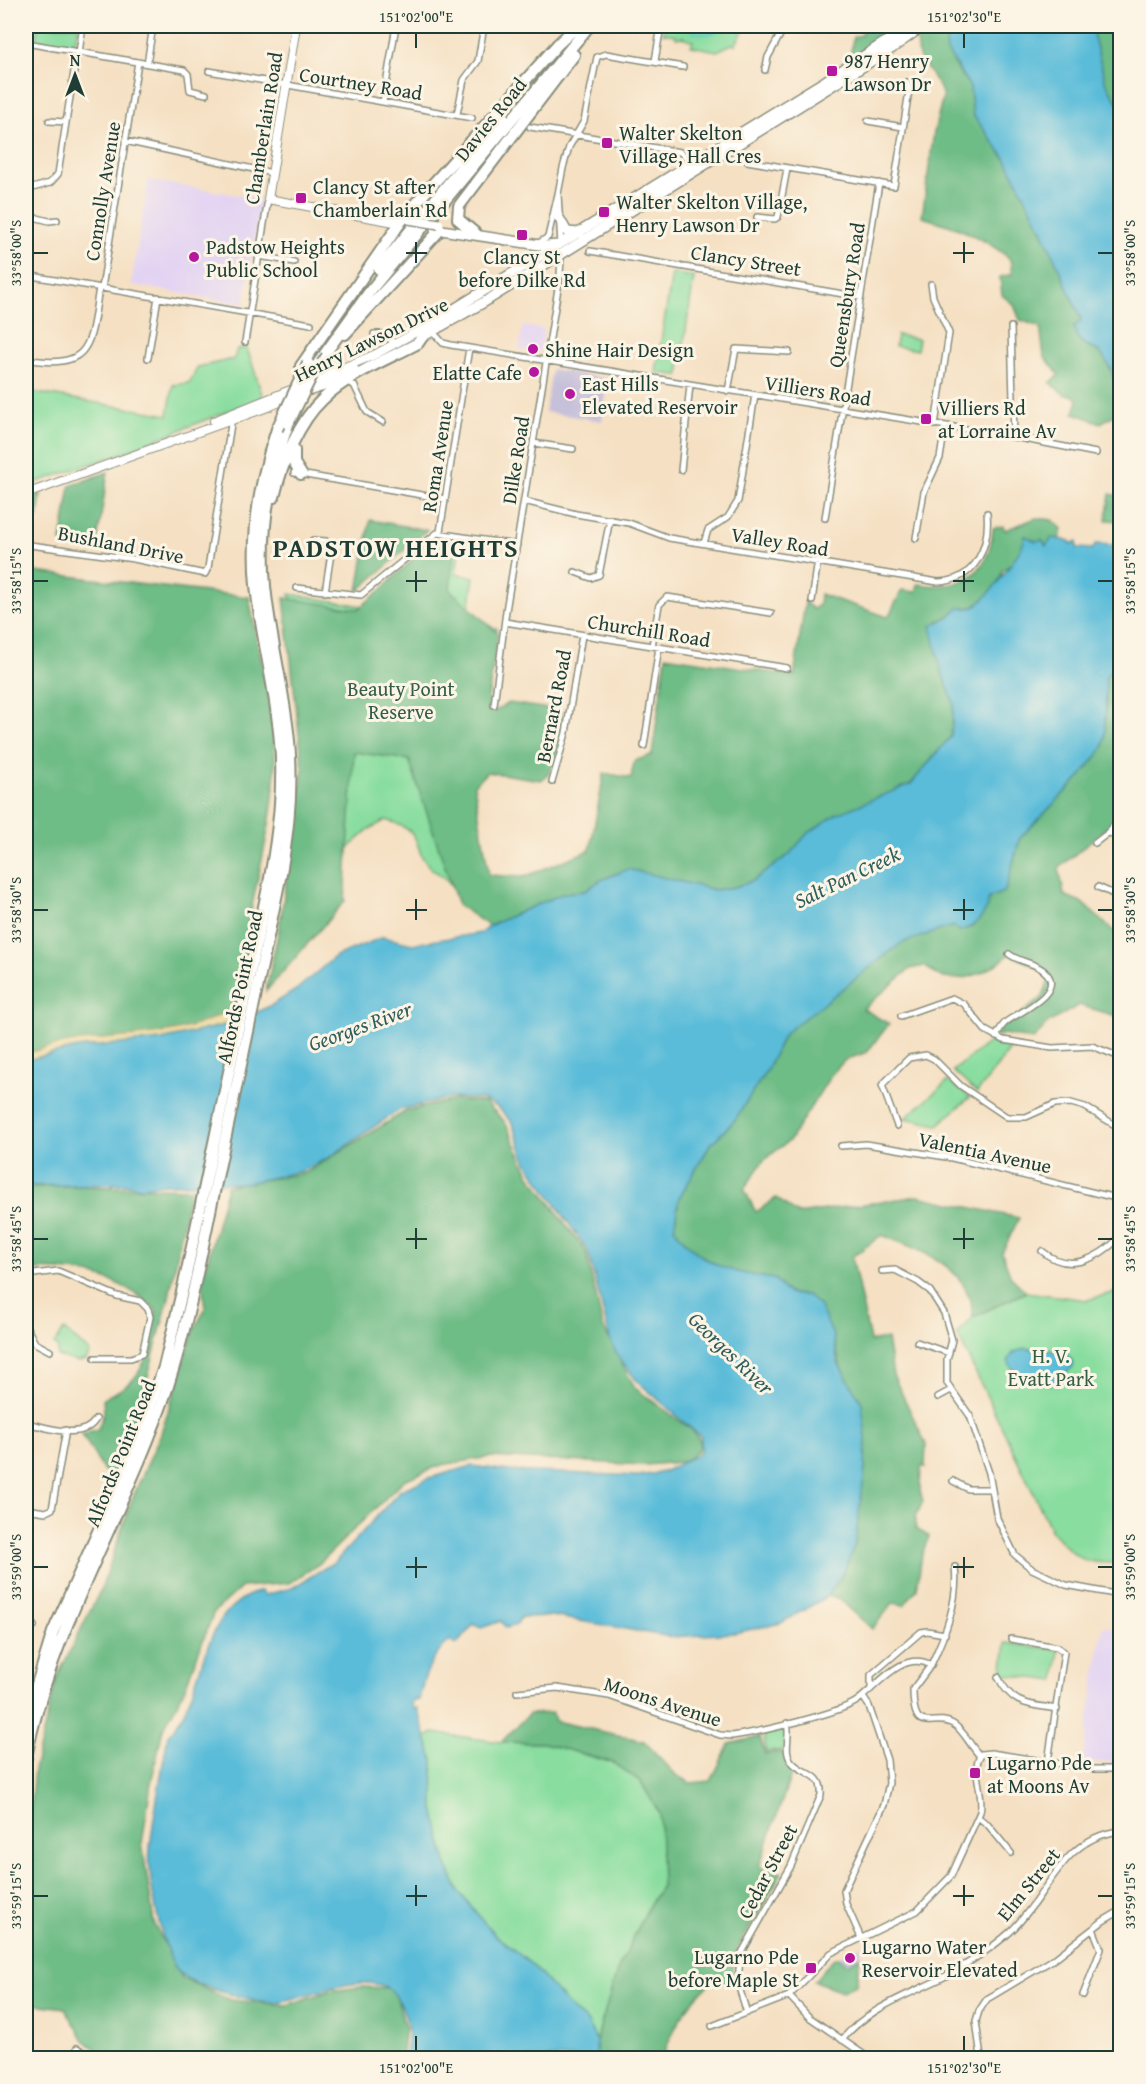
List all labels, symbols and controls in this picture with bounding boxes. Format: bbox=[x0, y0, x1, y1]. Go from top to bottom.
text: 151°02'00"E bbox=[379, 6, 453, 27]
text: 151°02'30"E bbox=[927, 6, 1001, 27]
north arrow bbox=[45, 45, 105, 105]
place label: 987 Henry Lawson Dr bbox=[844, 46, 931, 98]
text: N bbox=[70, 48, 81, 72]
street label: Chamberlain Road bbox=[237, 49, 289, 206]
street label: Courtney Road bbox=[297, 59, 425, 107]
marker: 987 Henry Lawson Dr bbox=[825, 64, 839, 78]
street label: Davies Road bbox=[447, 71, 533, 167]
place label: Walter Skelton Village, Hall Cres bbox=[619, 118, 762, 170]
street label: Connolly Avenue bbox=[77, 119, 127, 263]
marker: Walter Skelton Village, Hall Cres bbox=[600, 136, 614, 150]
place label: Clancy St after Chamberlain Rd bbox=[313, 172, 448, 224]
place label: Walter Skelton Village, Henry Lawson Dr bbox=[616, 187, 808, 239]
marker: Clancy St after Chamberlain Rd bbox=[294, 191, 308, 205]
marker: Walter Skelton Village, Henry Lawson Dr bbox=[597, 205, 611, 219]
text: 33°58'00"S bbox=[5, 220, 26, 286]
street label: Queensbury Road bbox=[820, 220, 872, 370]
text: 33°58'00"S bbox=[1119, 220, 1140, 286]
marker: Clancy St before Dilke Rd bbox=[515, 228, 529, 242]
place label: Padstow Heights Public School bbox=[206, 232, 345, 284]
street label: Clancy Street bbox=[689, 237, 803, 283]
place label: Clancy St before Dilke Rd bbox=[458, 242, 586, 294]
marker: Padstow Heights Public School bbox=[187, 250, 201, 264]
street label: Henry Lawson Drive bbox=[289, 289, 453, 389]
place label: Shine Hair Design bbox=[545, 335, 694, 364]
marker: Shine Hair Design bbox=[526, 342, 540, 356]
place label: Elatte Cafe bbox=[433, 358, 522, 387]
marker: Elatte Cafe bbox=[527, 365, 541, 379]
street label: Villiers Road bbox=[763, 367, 874, 413]
place label: East Hills Elevated Reservoir bbox=[582, 369, 738, 421]
marker: East Hills Elevated Reservoir bbox=[563, 387, 577, 401]
place label: Villiers Rd at Lorraine Av bbox=[938, 393, 1056, 445]
street label: Roma Avenue bbox=[414, 398, 460, 514]
marker: Villiers Rd at Lorraine Av bbox=[919, 412, 933, 426]
street label: Dilke Road bbox=[494, 414, 536, 506]
street label: Bushland Drive bbox=[56, 518, 186, 570]
street label: Valley Road bbox=[729, 519, 831, 563]
district label: PADSTOW HEIGHTS bbox=[273, 528, 519, 567]
text: 33°58'15"S bbox=[5, 548, 26, 614]
text: 33°58'15"S bbox=[1119, 548, 1140, 614]
street label: Churchill Road bbox=[586, 606, 713, 654]
street label: Bernard Road bbox=[528, 647, 578, 765]
park label: Beauty Point Reserve bbox=[347, 674, 455, 726]
water label: Salt Pan Creek bbox=[789, 838, 905, 916]
text: 33°58'30"S bbox=[5, 877, 26, 943]
text: 33°58'30"S bbox=[1119, 877, 1140, 943]
street label: Alfords Point Road bbox=[209, 907, 270, 1067]
water label: Georges River bbox=[304, 993, 417, 1059]
street label: Valentia Avenue bbox=[916, 1124, 1054, 1180]
text: 33°58'45"S bbox=[5, 1206, 26, 1272]
text: 33°58'45"S bbox=[1119, 1206, 1140, 1272]
water label: Georges River bbox=[681, 1304, 781, 1403]
park label: H. V. Evatt Park bbox=[1008, 1341, 1095, 1393]
street label: Alfords Point Road bbox=[77, 1375, 163, 1531]
text: 33°59'00"S bbox=[5, 1534, 26, 1600]
text: 33°59'00"S bbox=[1119, 1534, 1140, 1600]
street label: Moons Avenue bbox=[601, 1668, 725, 1734]
place label: Lugarno Pde at Moons Av bbox=[987, 1748, 1092, 1800]
marker: Lugarno Pde at Moons Av bbox=[968, 1766, 982, 1780]
street label: Cedar Street bbox=[730, 1818, 804, 1924]
street label: Elm Street bbox=[989, 1841, 1067, 1927]
text: 33°59'15"S bbox=[5, 1863, 26, 1929]
text: 33°59'15"S bbox=[1119, 1863, 1140, 1929]
place label: Lugarno Water Reservoir Elevated bbox=[862, 1932, 1018, 1984]
place label: Lugarno Pde before Maple St bbox=[668, 1942, 799, 1994]
marker: Lugarno Water Reservoir Elevated bbox=[843, 1951, 857, 1965]
marker: Lugarno Pde before Maple St bbox=[804, 1961, 818, 1975]
text: 151°02'00"E bbox=[379, 2057, 453, 2078]
text: 151°02'30"E bbox=[927, 2057, 1001, 2078]

